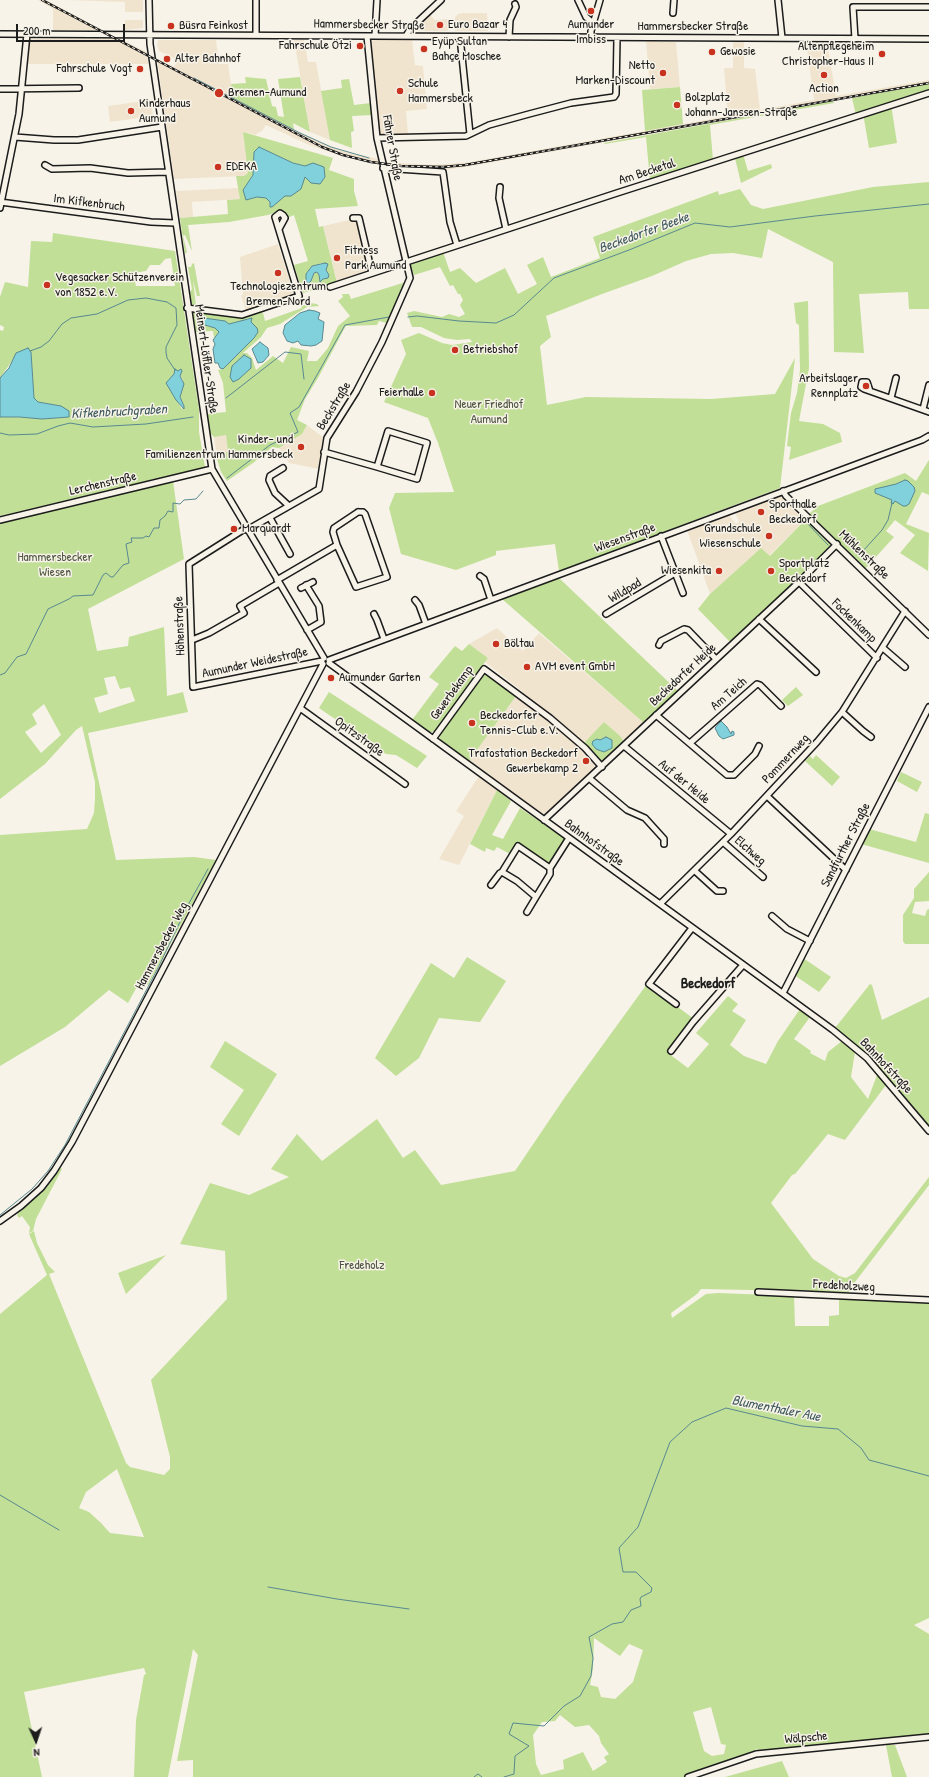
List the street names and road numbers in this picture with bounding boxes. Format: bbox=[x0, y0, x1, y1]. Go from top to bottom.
street label: Hammersbecker Straße bbox=[313, 16, 425, 34]
street label: Hammersbecker Straße bbox=[638, 19, 748, 35]
street label: Fährer Straße bbox=[379, 114, 405, 182]
street label: Am Becketal bbox=[617, 156, 677, 188]
street label: Im Kifkenbruch bbox=[52, 191, 126, 215]
street label: Meinert-Löffler-Straße bbox=[191, 303, 221, 415]
street label: Beckstraße bbox=[313, 379, 355, 433]
street label: Lerchenstraße bbox=[68, 469, 138, 499]
street label: Wiesenstraße bbox=[592, 520, 658, 556]
street label: Mühlenstraße bbox=[835, 527, 893, 583]
street label: Wildpad bbox=[606, 575, 644, 607]
street label: Höhenstraße bbox=[171, 596, 189, 656]
street label: Fockenkamp bbox=[828, 596, 880, 646]
street label: Beckedorfer Heide bbox=[647, 640, 719, 710]
street label: Aumunder Weidestraße bbox=[201, 644, 309, 682]
street label: Gewerbekamp bbox=[427, 663, 477, 723]
street label: Am Teich bbox=[708, 674, 750, 714]
street label: Opitzstraße bbox=[331, 714, 387, 760]
street label: Pommernweg bbox=[759, 731, 813, 787]
street label: Auf der Heide bbox=[655, 756, 713, 808]
street label: Sandfurther Straße bbox=[818, 800, 874, 890]
street label: Bahnhofstraße bbox=[561, 816, 627, 870]
street label: Elchweg bbox=[731, 833, 769, 869]
street label: Hammersbecker Weg bbox=[132, 899, 192, 993]
street label: Bahnhofstraße bbox=[856, 1035, 916, 1097]
street label: Fredeholzweg bbox=[813, 1277, 875, 1295]
street label: Wölpsche bbox=[784, 1728, 828, 1748]

